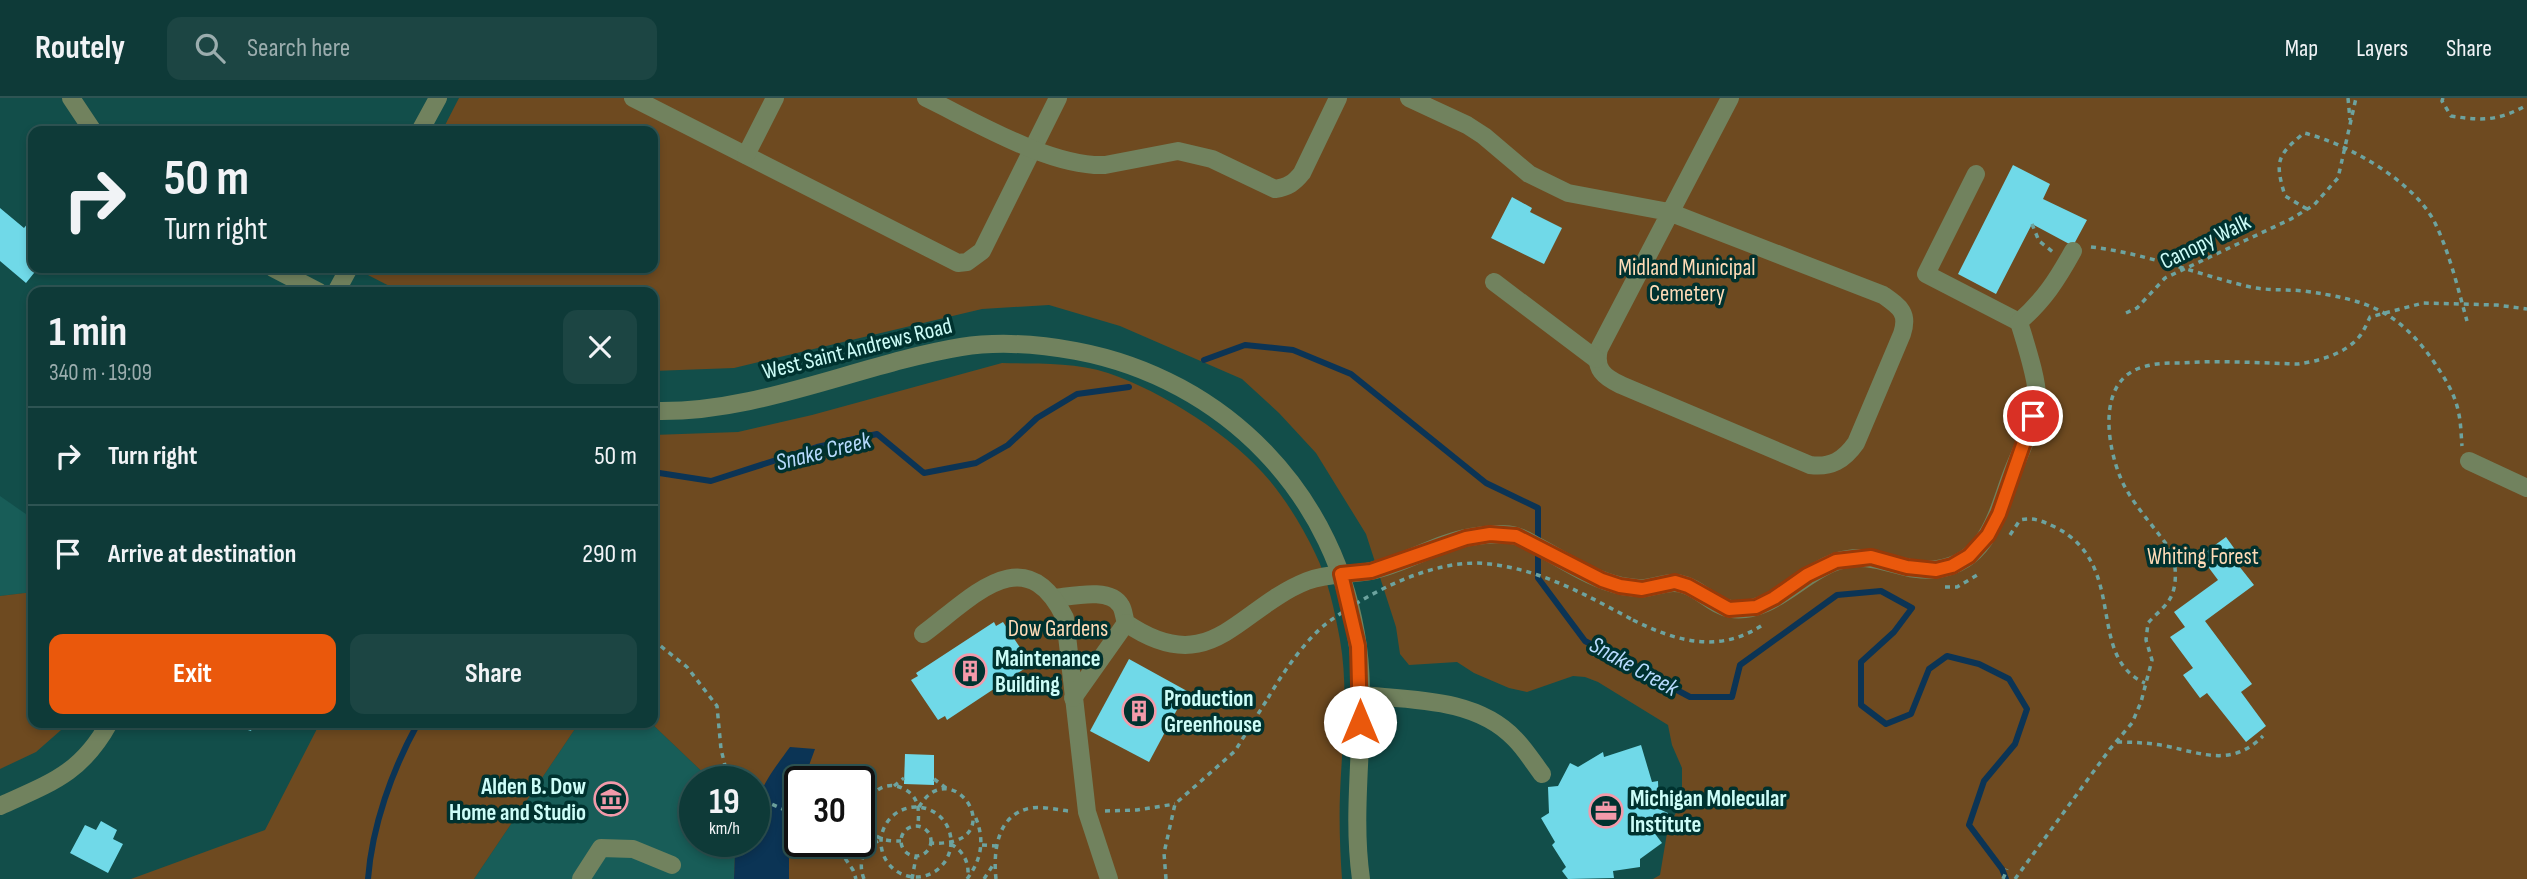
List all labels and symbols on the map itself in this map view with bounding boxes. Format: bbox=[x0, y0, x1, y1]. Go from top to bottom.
street label: Canopy Walk bbox=[2156, 208, 2255, 276]
park label: Midland Municipal Cemetery bbox=[1618, 254, 1756, 308]
street label: West Saint Andrews Road bbox=[759, 312, 955, 386]
pin bbox=[2003, 386, 2063, 446]
water label: Snake Creek bbox=[773, 425, 875, 477]
park label: Whiting Forest bbox=[2147, 543, 2259, 571]
park label: Dow Gardens bbox=[1008, 615, 1108, 643]
water label: Snake Creek bbox=[1584, 630, 1684, 703]
place label: Maintenance Building bbox=[995, 645, 1101, 699]
building icon: Maintenance Building bbox=[951, 652, 989, 690]
place label: Production Greenhouse bbox=[1164, 685, 1262, 739]
position arrow bbox=[1323, 685, 1397, 759]
building icon: Production Greenhouse bbox=[1120, 692, 1158, 730]
speed limit sign: 30 bbox=[784, 766, 875, 857]
place label: Alden B. Dow Home and Studio bbox=[449, 773, 586, 827]
museum icon: Alden B. Dow Home and Studio bbox=[592, 780, 630, 818]
place label: Michigan Molecular Institute bbox=[1630, 785, 1787, 839]
office icon: Michigan Molecular Institute bbox=[1587, 792, 1625, 830]

